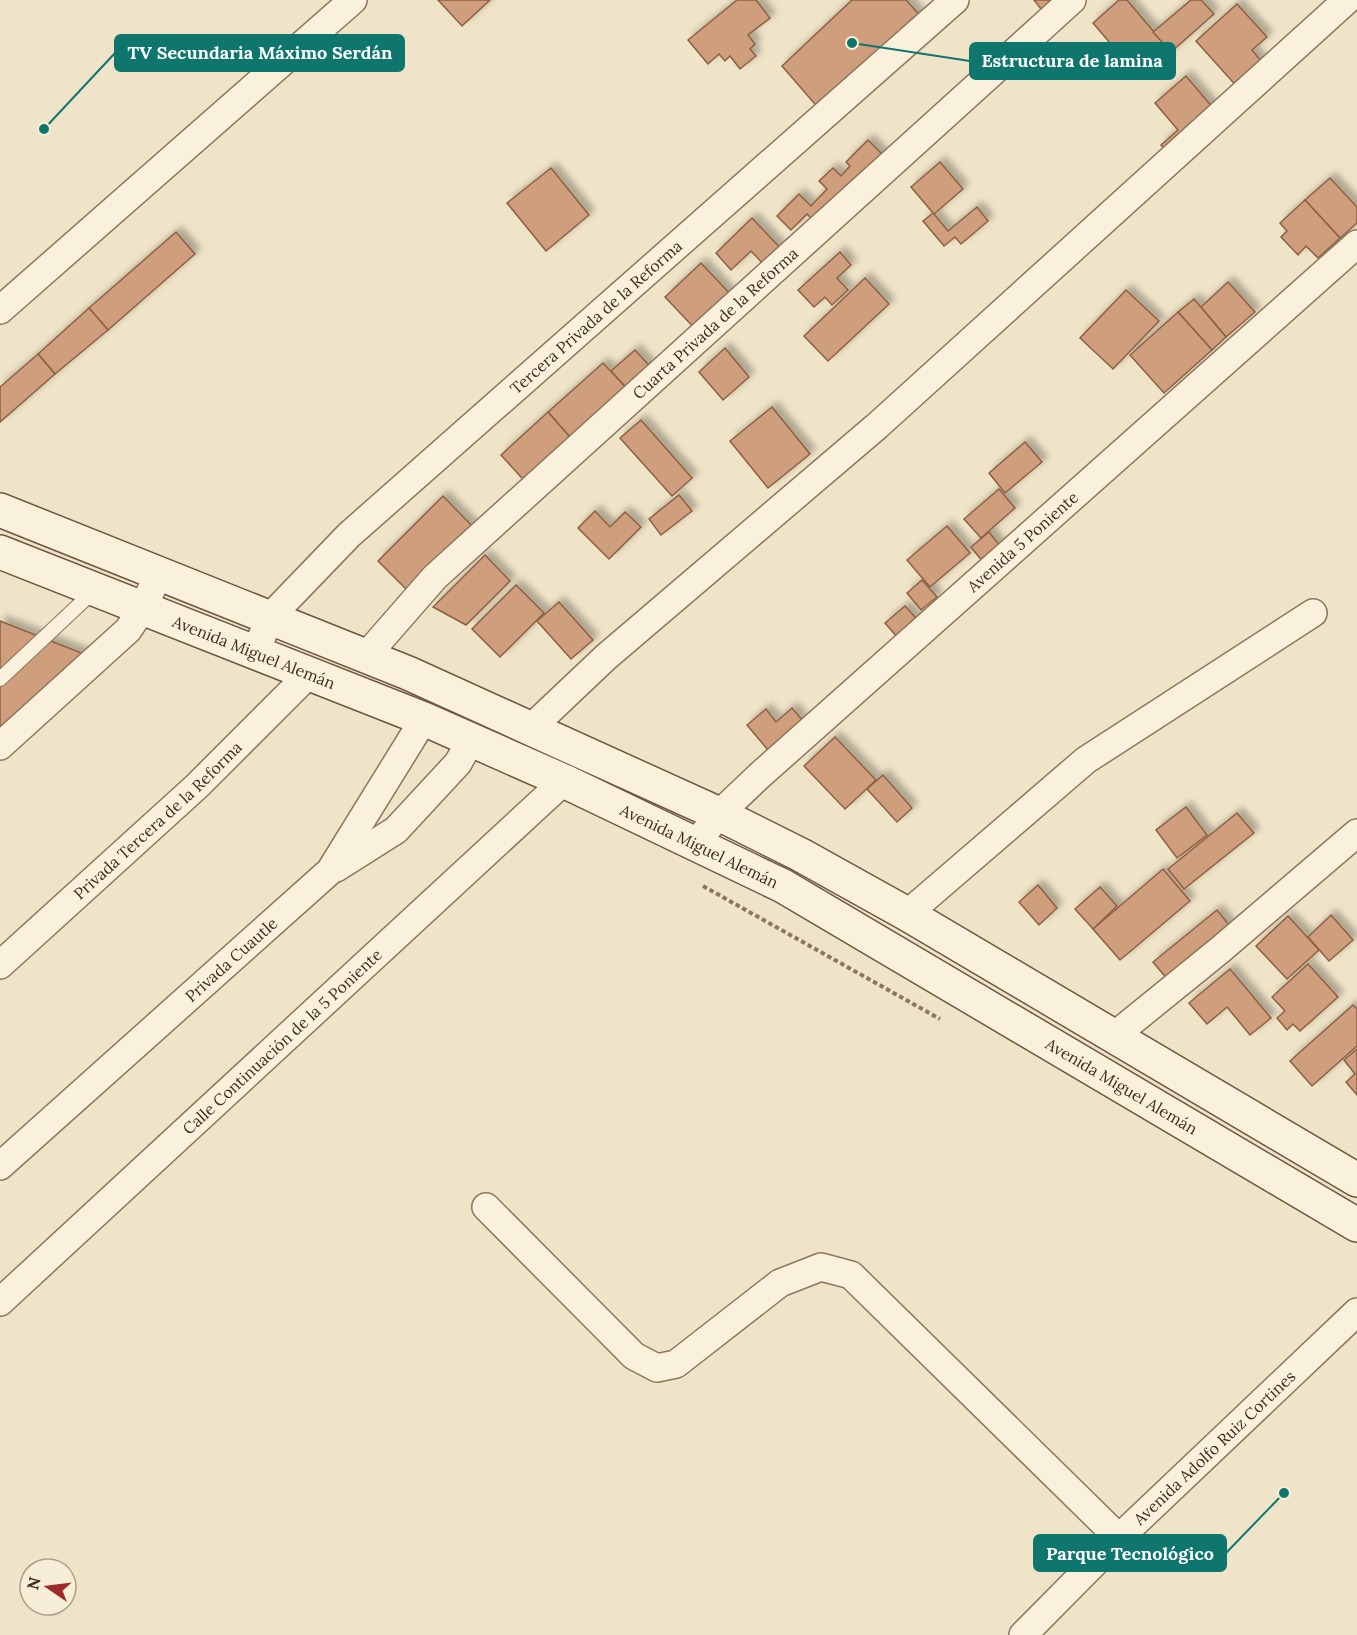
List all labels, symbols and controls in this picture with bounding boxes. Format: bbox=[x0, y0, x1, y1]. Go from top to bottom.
callout: TV Secundaria Máximo Serdán bbox=[115, 35, 404, 71]
text: TV Secundaria Máximo Serdán bbox=[127, 41, 393, 64]
callout: Estructura de lamina bbox=[970, 43, 1175, 79]
text: Estructura de lamina bbox=[981, 49, 1163, 72]
street label: Tercera Privada de la Reforma bbox=[506, 236, 686, 398]
street label: Cuarta Privada de la Reforma bbox=[628, 243, 802, 403]
street label: Avenida 5 Poniente bbox=[962, 487, 1082, 597]
street label: Avenida Miguel Alemán bbox=[169, 611, 338, 693]
street label: Privada Tercera de la Reforma bbox=[69, 737, 246, 903]
street label: Avenida Miguel Alemán bbox=[616, 799, 782, 892]
street label: Privada Cuautle bbox=[181, 913, 282, 1006]
street label: Calle Continuación de la 5 Poniente bbox=[178, 944, 386, 1138]
street label: Avenida Miguel Alemán bbox=[1041, 1033, 1201, 1139]
street label: Avenida Adolfo Ruiz Cortines bbox=[1129, 1366, 1299, 1530]
callout: Parque Tecnológico bbox=[1034, 1535, 1226, 1571]
text: Parque Tecnológico bbox=[1046, 1542, 1214, 1565]
north arrow bbox=[18, 1557, 78, 1617]
text: N bbox=[22, 1575, 45, 1592]

